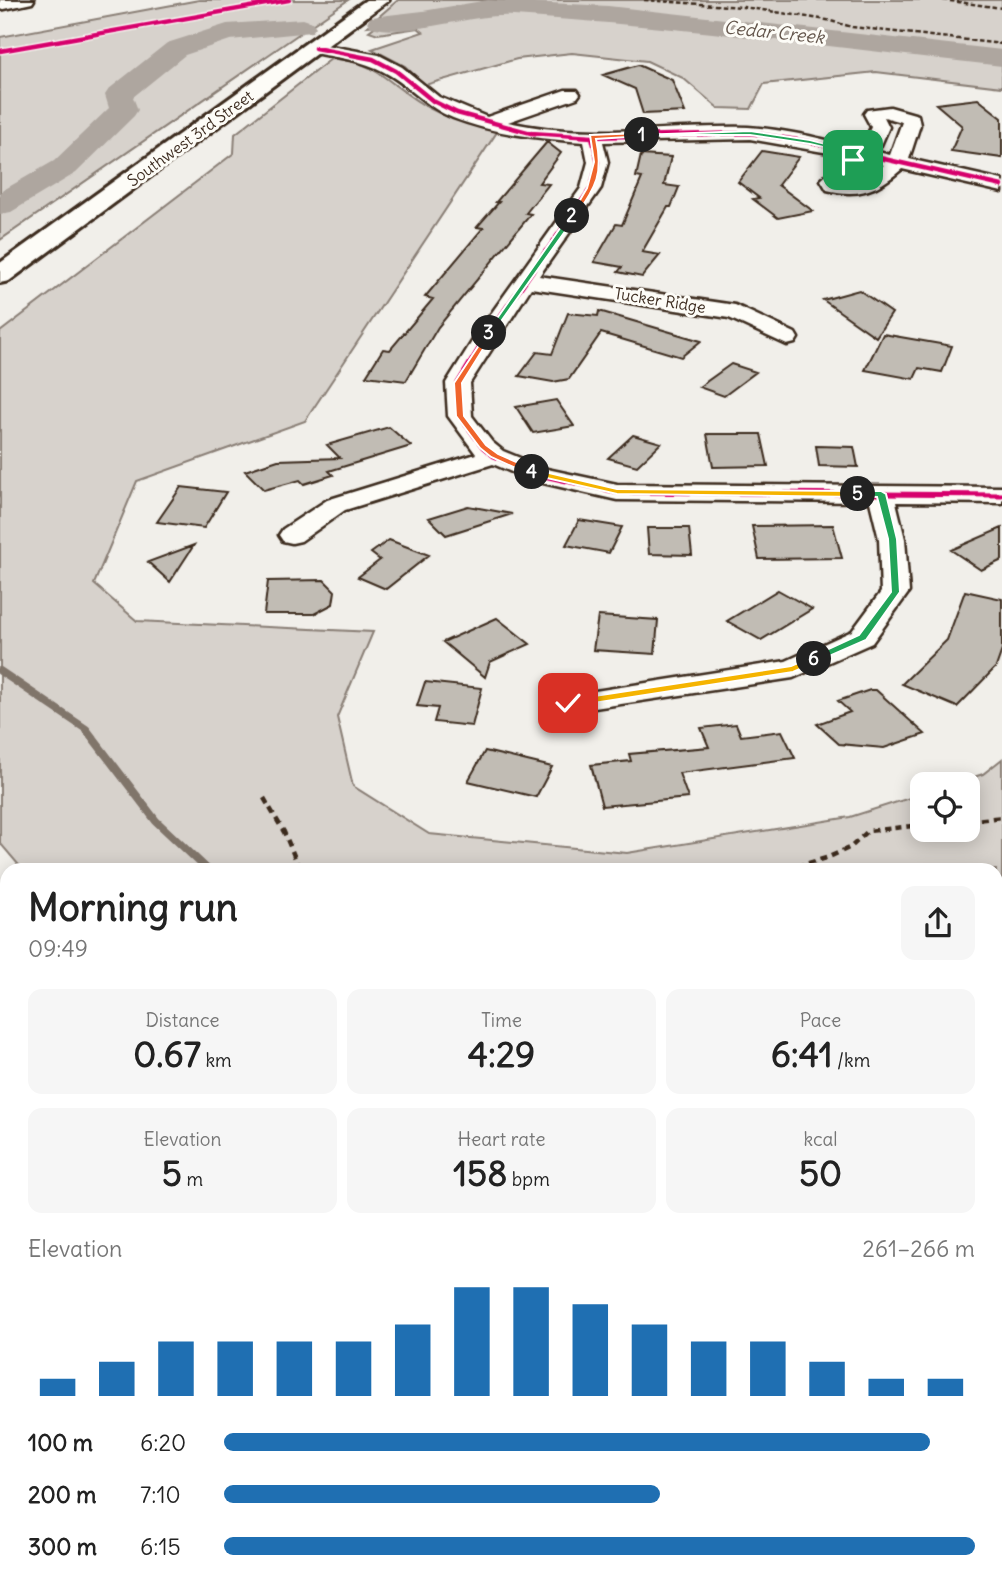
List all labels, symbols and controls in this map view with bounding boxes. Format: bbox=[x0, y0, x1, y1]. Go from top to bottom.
water label: Cedar Creek bbox=[723, 15, 827, 49]
street label: Southwest 3rd Street bbox=[123, 85, 257, 190]
pin: 1 bbox=[624, 118, 660, 152]
text: 1 bbox=[638, 122, 645, 146]
pin bbox=[823, 130, 883, 190]
icon: arrive bbox=[834, 141, 872, 179]
pin: 2 bbox=[554, 198, 590, 234]
text: 2 bbox=[566, 203, 577, 227]
street label: Tucker Ridge bbox=[613, 283, 707, 317]
pin: 3 bbox=[472, 316, 506, 350]
text: 3 bbox=[483, 320, 494, 344]
pin: 4 bbox=[514, 454, 550, 490]
text: 4 bbox=[526, 459, 537, 483]
pin: 5 bbox=[840, 476, 876, 512]
text: 5 bbox=[852, 481, 863, 505]
pin: 6 bbox=[796, 642, 832, 676]
text: 6 bbox=[808, 646, 819, 670]
pin bbox=[538, 673, 598, 733]
icon: check bbox=[549, 684, 587, 722]
map controls bbox=[910, 772, 980, 842]
button: locate bbox=[910, 772, 980, 842]
text: Morning run bbox=[28, 884, 238, 931]
button: share bbox=[901, 886, 975, 960]
text: 09:49 bbox=[28, 934, 88, 963]
text: Distance bbox=[145, 1008, 220, 1032]
text: Time bbox=[481, 1008, 522, 1032]
text: Pace bbox=[800, 1008, 841, 1032]
text: 0.67 bbox=[133, 1032, 201, 1076]
text: 4:29 bbox=[468, 1032, 535, 1076]
text: 6:41 bbox=[771, 1032, 833, 1076]
text: km bbox=[201, 1048, 232, 1072]
text: /km bbox=[833, 1048, 870, 1072]
text: Elevation bbox=[144, 1127, 221, 1151]
text: Heart rate bbox=[457, 1127, 546, 1151]
text: kcal bbox=[803, 1127, 838, 1151]
text: 5 bbox=[162, 1151, 182, 1195]
text: 158 bbox=[453, 1151, 507, 1195]
text: 50 bbox=[799, 1151, 842, 1195]
text: m bbox=[182, 1167, 203, 1191]
text: bpm bbox=[507, 1167, 550, 1191]
text: Elevation bbox=[28, 1234, 122, 1263]
text: 261–266 m bbox=[862, 1234, 975, 1263]
text: 100 m bbox=[28, 1428, 93, 1457]
text: 6:20 bbox=[140, 1428, 186, 1457]
text: 200 m bbox=[28, 1480, 97, 1509]
text: 7:10 bbox=[140, 1480, 181, 1509]
text: 300 m bbox=[28, 1532, 97, 1561]
text: 6:15 bbox=[140, 1532, 181, 1561]

